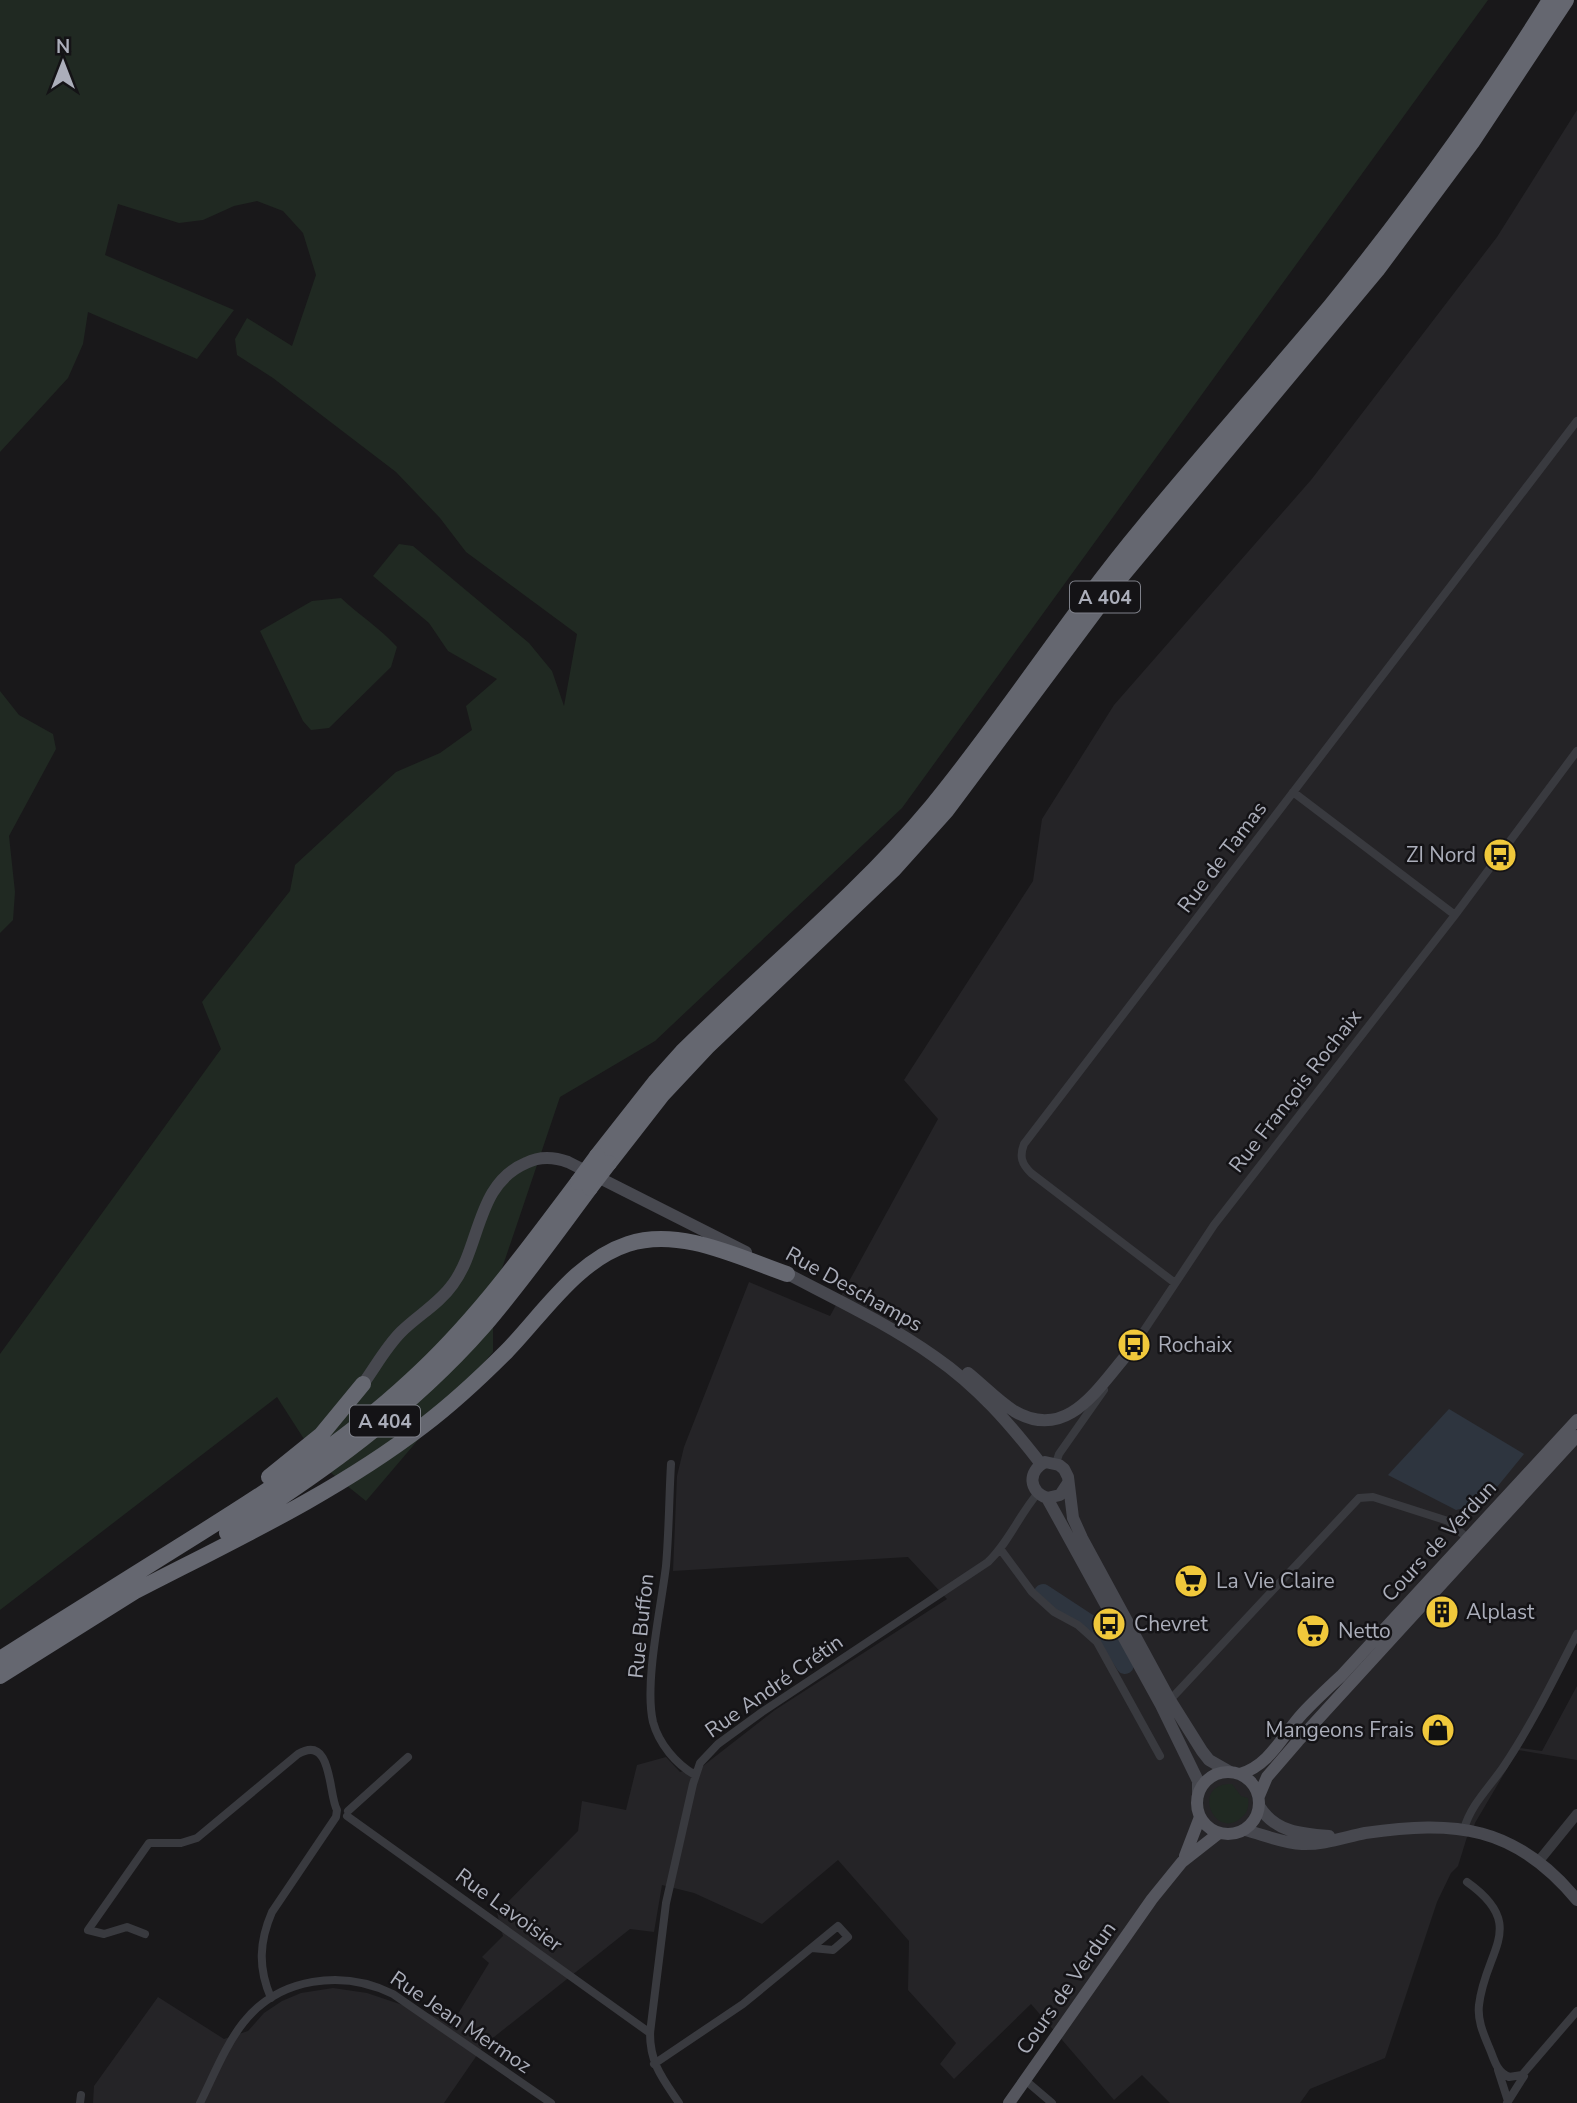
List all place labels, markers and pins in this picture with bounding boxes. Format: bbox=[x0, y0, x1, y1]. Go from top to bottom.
bus stop icon: ZI Nord bbox=[1481, 836, 1519, 874]
place label: ZI Nord bbox=[1406, 841, 1476, 869]
bus stop icon: Rochaix bbox=[1115, 1326, 1153, 1364]
place label: Rochaix bbox=[1158, 1331, 1232, 1359]
supermarket icon: La Vie Claire bbox=[1172, 1562, 1210, 1600]
place label: La Vie Claire bbox=[1216, 1567, 1335, 1595]
building icon: Alplast bbox=[1423, 1593, 1461, 1631]
place label: Alplast bbox=[1466, 1598, 1535, 1626]
bus stop icon: Chevret bbox=[1090, 1605, 1128, 1643]
place label: Chevret bbox=[1134, 1610, 1208, 1638]
supermarket icon: Netto bbox=[1294, 1612, 1332, 1650]
place label: Netto bbox=[1338, 1617, 1391, 1645]
shop icon: Mangeons Frais bbox=[1419, 1711, 1457, 1749]
place label: Mangeons Frais bbox=[1266, 1716, 1414, 1744]

